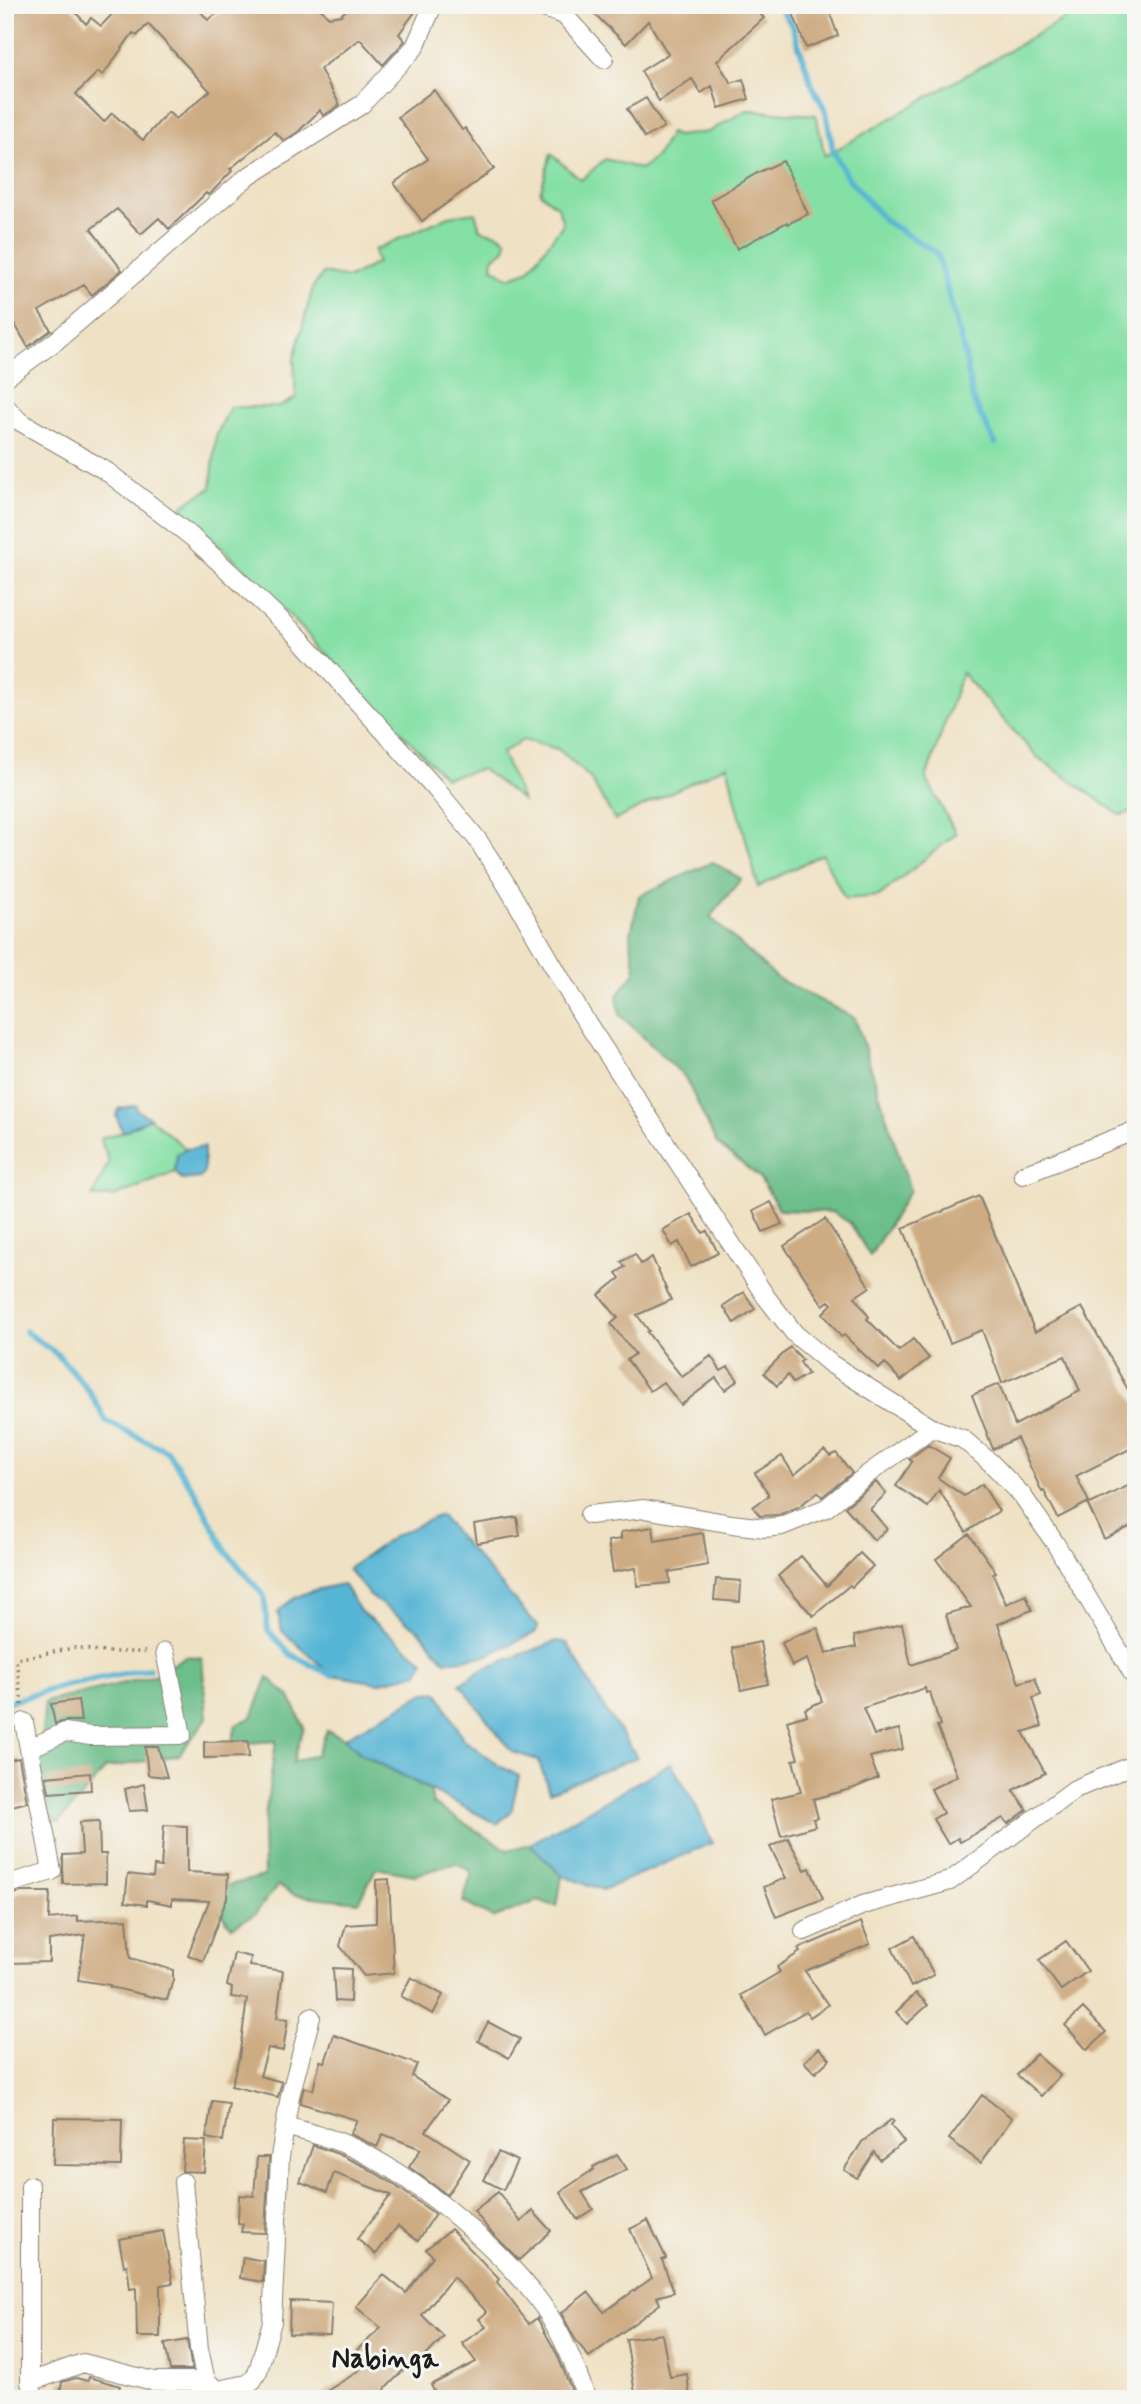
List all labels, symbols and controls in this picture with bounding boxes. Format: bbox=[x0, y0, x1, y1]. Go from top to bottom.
district label: Nabinga bbox=[332, 2341, 440, 2379]

